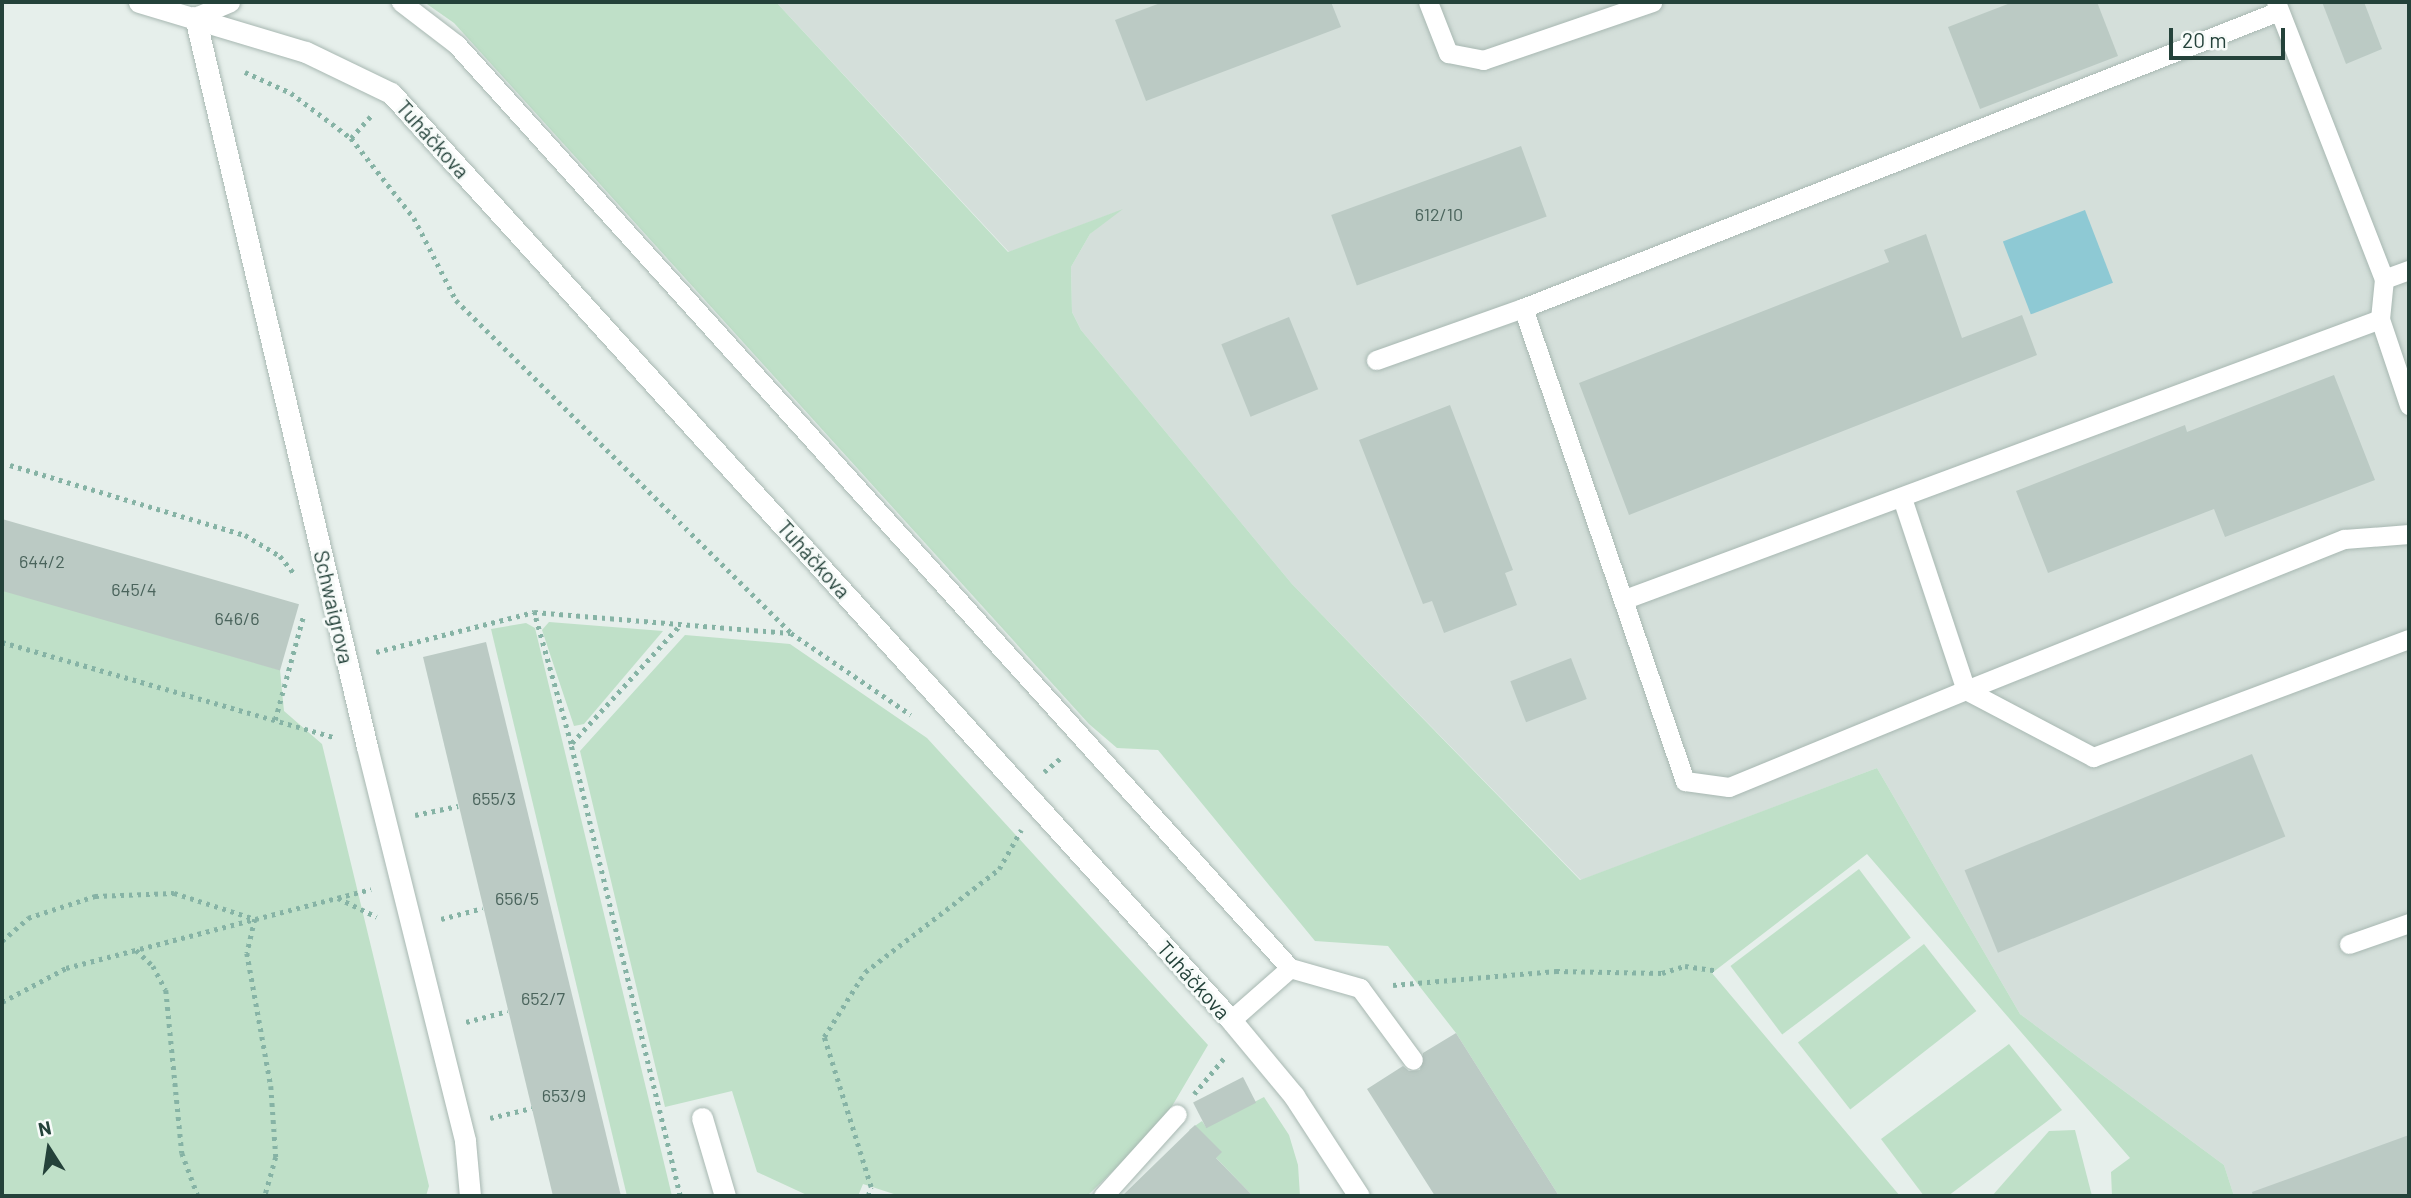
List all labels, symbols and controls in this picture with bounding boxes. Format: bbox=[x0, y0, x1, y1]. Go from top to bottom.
scale bar bbox=[2173, 14, 2288, 58]
text: 20 m bbox=[2182, 27, 2227, 52]
street label: Tuháčkova bbox=[391, 95, 475, 183]
house number: 612/10 bbox=[1415, 203, 1463, 225]
street label: Tuháčkova bbox=[772, 515, 856, 603]
street label: Schwaigrova bbox=[309, 548, 359, 666]
house number: 644/2 bbox=[19, 550, 65, 572]
house number: 645/4 bbox=[111, 578, 157, 600]
house number: 646/6 bbox=[215, 607, 259, 629]
house number: 655/3 bbox=[472, 787, 516, 809]
house number: 656/5 bbox=[495, 887, 539, 909]
street label: Tuháčkova bbox=[1152, 936, 1236, 1024]
house number: 652/7 bbox=[521, 987, 565, 1009]
house number: 653/9 bbox=[542, 1084, 586, 1106]
north arrow bbox=[14, 1114, 84, 1184]
text: N bbox=[36, 1115, 53, 1141]

